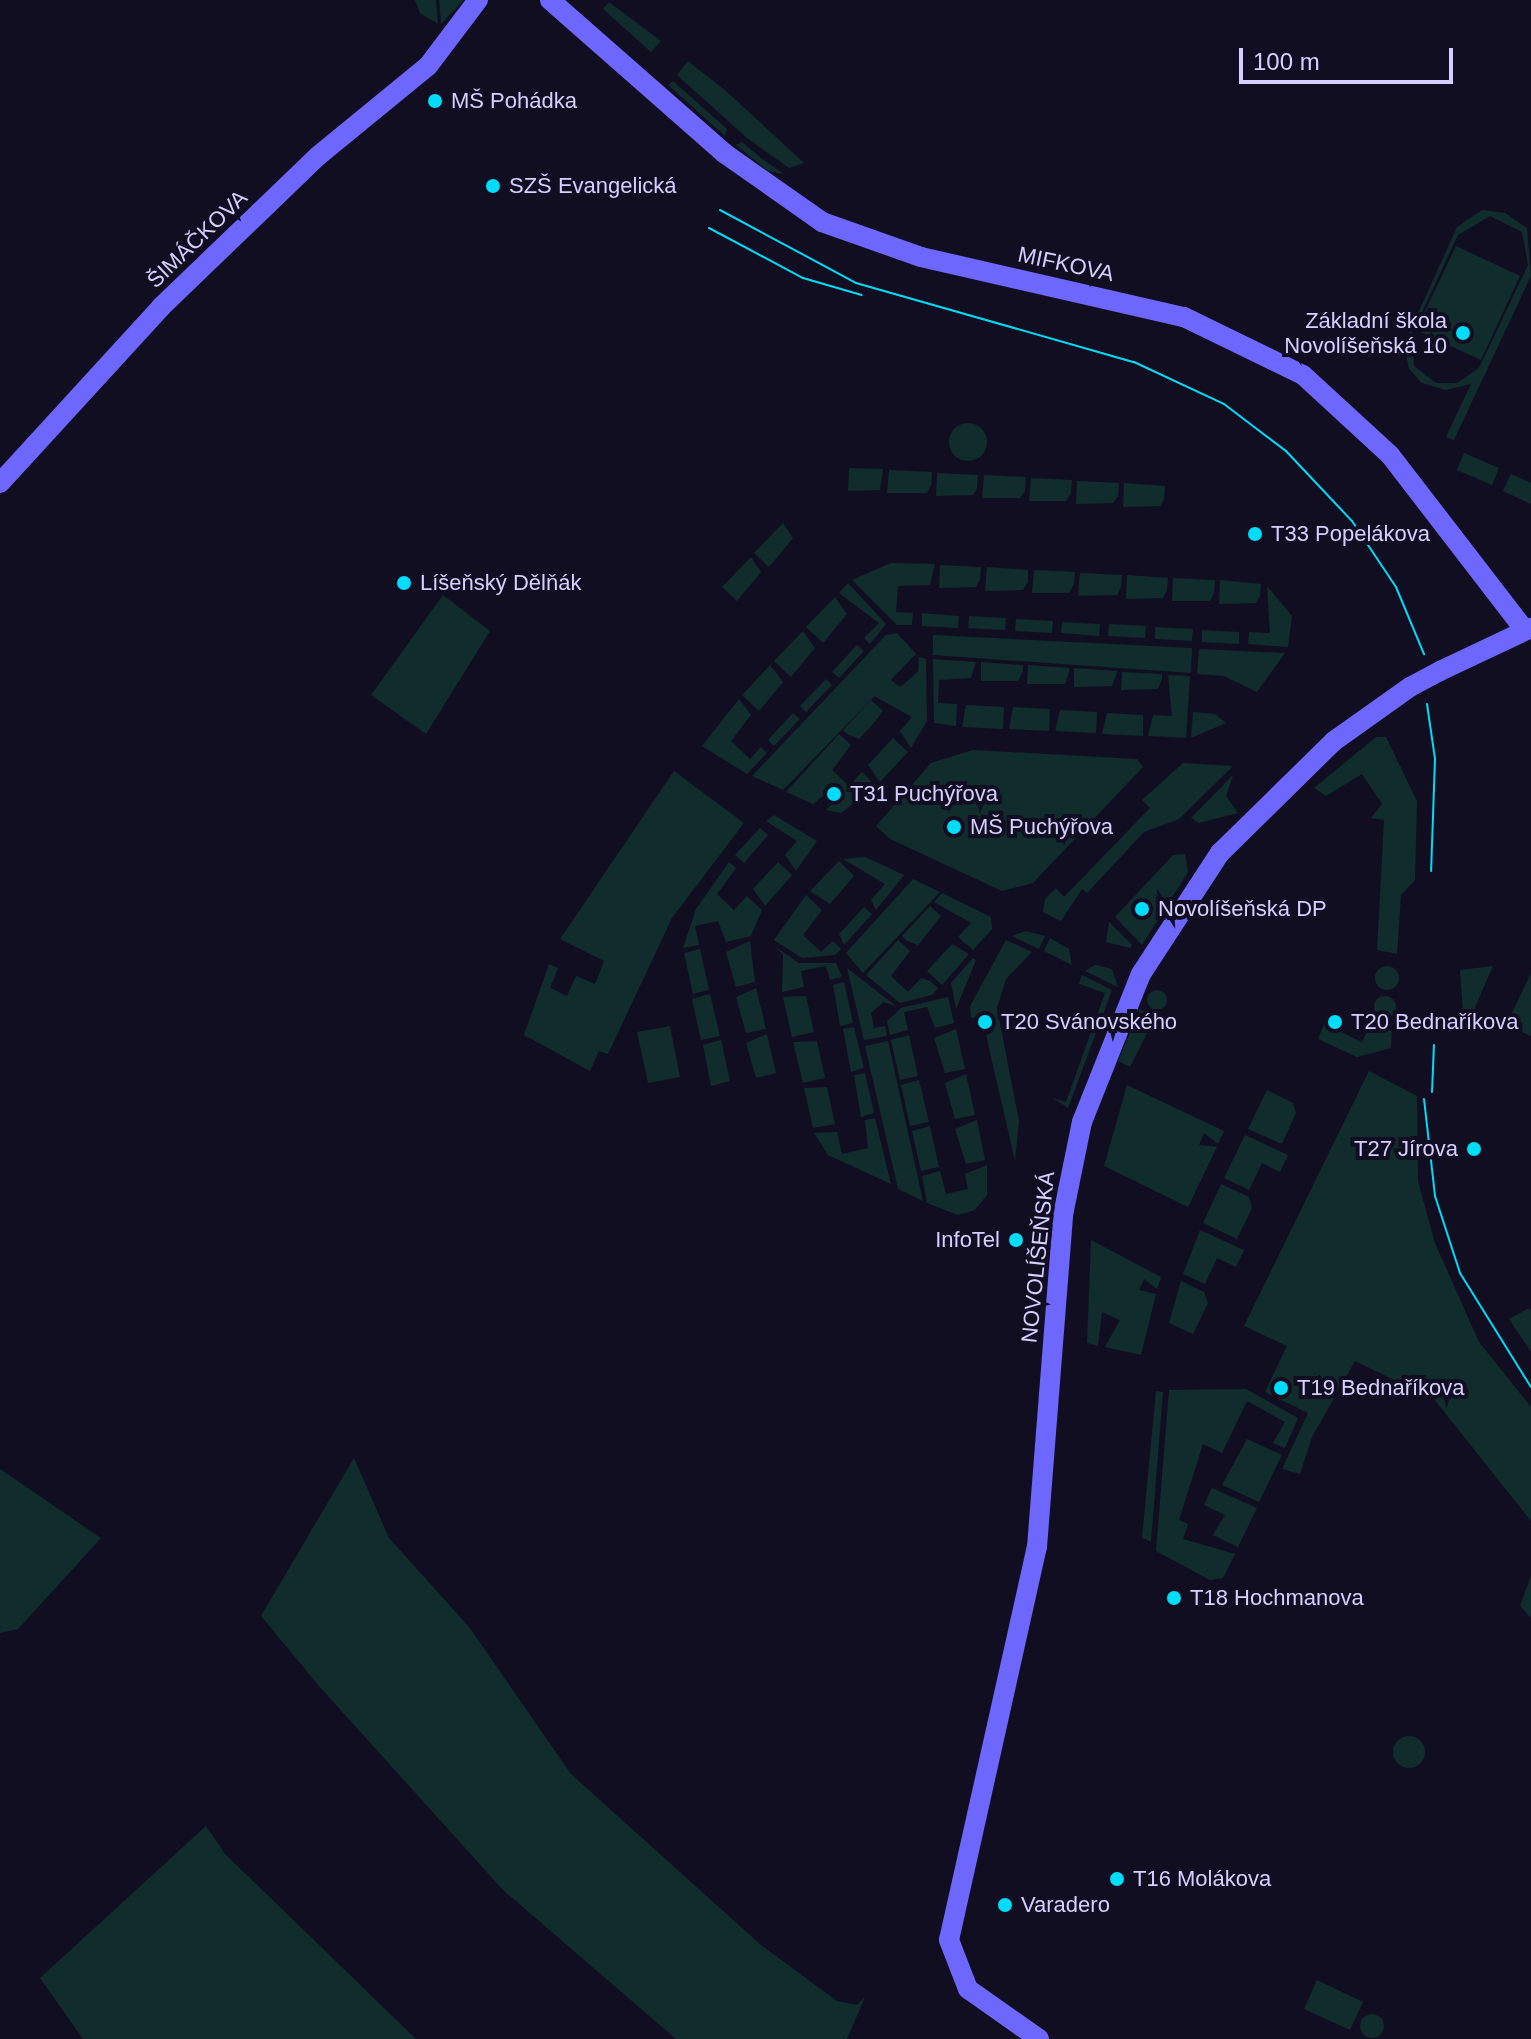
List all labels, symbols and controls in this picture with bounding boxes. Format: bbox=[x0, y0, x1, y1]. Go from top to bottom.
scale bar bbox=[1243, 32, 1457, 82]
text: 100 m bbox=[1253, 48, 1320, 75]
place label: MŠ Pohádka bbox=[451, 88, 577, 114]
marker: MŠ Pohádka bbox=[426, 92, 444, 110]
place label: SZŠ Evangelická bbox=[509, 173, 677, 199]
marker: SZŠ Evangelická bbox=[484, 177, 502, 195]
street label: ŠIMÁČKOVA bbox=[141, 185, 253, 293]
street label: MIFKOVA bbox=[1016, 241, 1116, 287]
place label: Základní škola Novolíšeňská 10 bbox=[1284, 307, 1447, 358]
marker: Základní škola Novolíšeňská 10 bbox=[1454, 324, 1472, 342]
place label: T33 Popelákova bbox=[1271, 521, 1430, 547]
marker: T33 Popelákova bbox=[1246, 525, 1264, 543]
place label: Líšeňský Dělňák bbox=[420, 570, 581, 596]
marker: Líšeňský Dělňák bbox=[395, 574, 413, 592]
place label: T31 Puchýřova bbox=[850, 781, 998, 807]
marker: T31 Puchýřova bbox=[825, 785, 843, 803]
place label: MŠ Puchýřova bbox=[970, 814, 1113, 840]
marker: MŠ Puchýřova bbox=[945, 818, 963, 836]
place label: Novolíšeňská DP bbox=[1158, 896, 1327, 922]
marker: Novolíšeňská DP bbox=[1133, 900, 1151, 918]
place label: T20 Svánovského bbox=[1001, 1009, 1177, 1035]
place label: T20 Bednaříkova bbox=[1351, 1009, 1519, 1035]
marker: T20 Svánovského bbox=[976, 1013, 994, 1031]
marker: T20 Bednaříkova bbox=[1326, 1013, 1344, 1031]
place label: T27 Jírova bbox=[1354, 1136, 1458, 1162]
marker: T27 Jírova bbox=[1465, 1140, 1483, 1158]
street label: NOVOLÍŠEŇSKÁ bbox=[1016, 1170, 1060, 1344]
place label: InfoTel bbox=[935, 1227, 1000, 1253]
marker: InfoTel bbox=[1007, 1231, 1025, 1249]
place label: T19 Bednaříkova bbox=[1297, 1375, 1465, 1401]
marker: T19 Bednaříkova bbox=[1272, 1379, 1290, 1397]
place label: T18 Hochmanova bbox=[1190, 1585, 1364, 1611]
marker: T18 Hochmanova bbox=[1165, 1589, 1183, 1607]
place label: T16 Molákova bbox=[1133, 1866, 1271, 1892]
marker: T16 Molákova bbox=[1108, 1870, 1126, 1888]
place label: Varadero bbox=[1021, 1892, 1110, 1918]
marker: Varadero bbox=[996, 1896, 1014, 1914]

